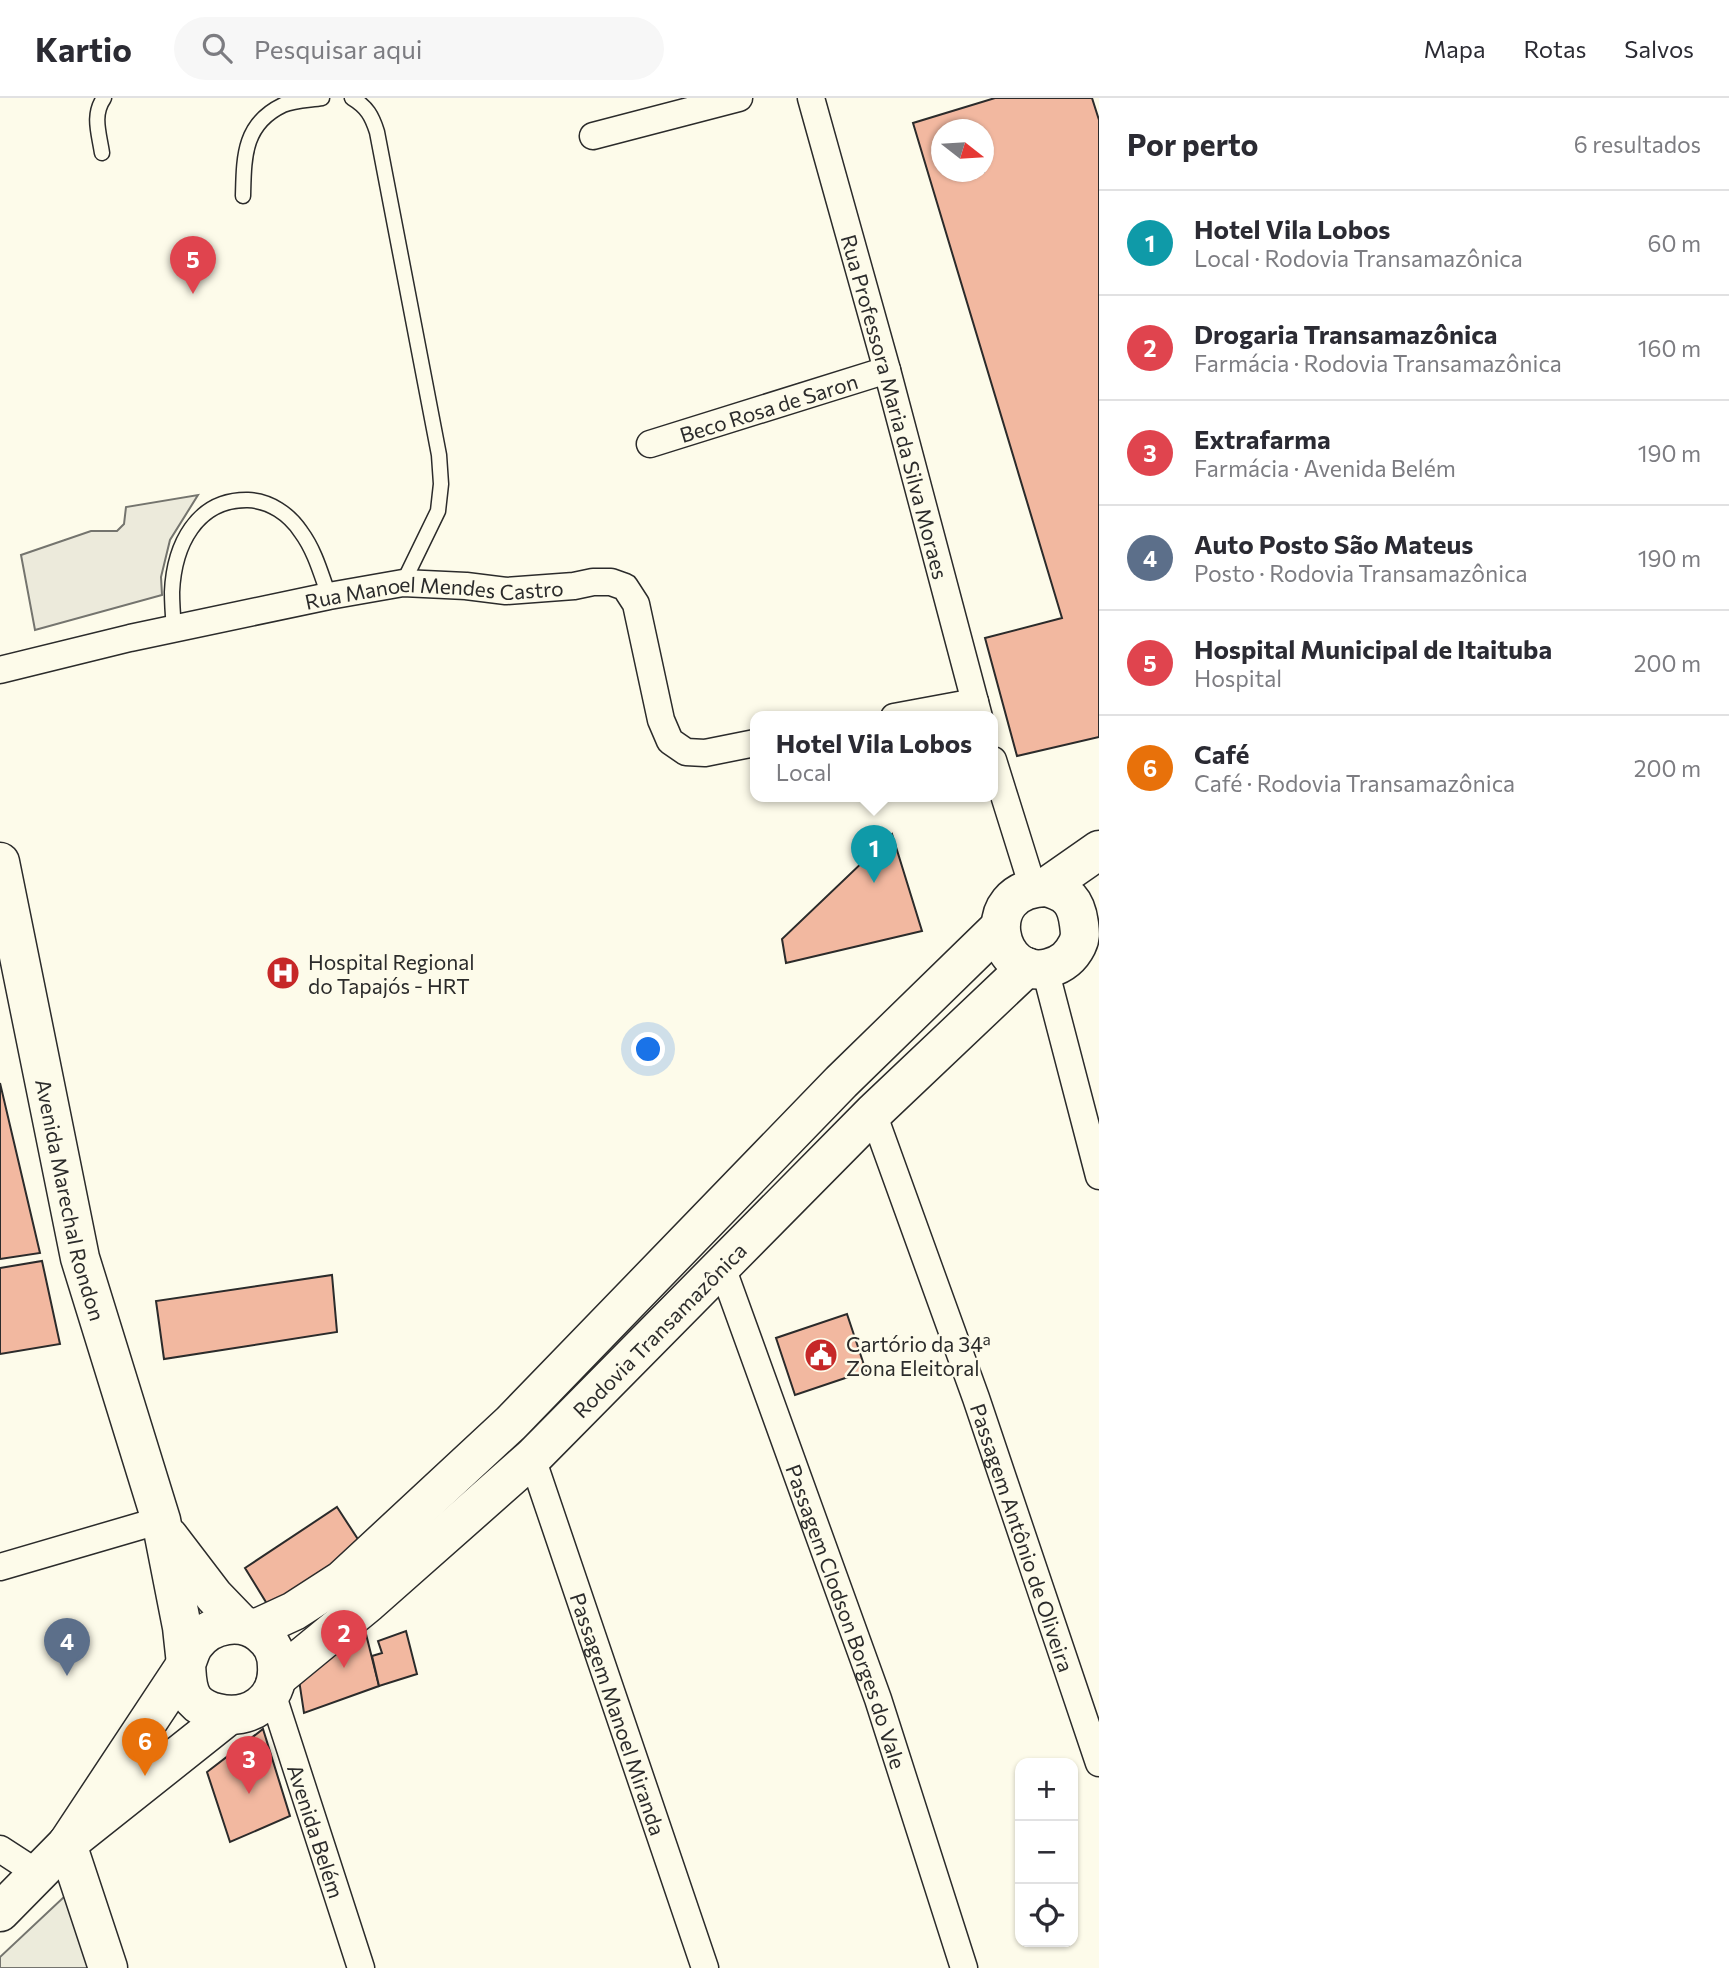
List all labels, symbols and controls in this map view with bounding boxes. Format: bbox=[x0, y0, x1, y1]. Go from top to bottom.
search box bbox=[174, 17, 664, 80]
text: Kartio bbox=[35, 28, 132, 69]
icon: search bbox=[198, 29, 236, 67]
text: Pesquisar aqui bbox=[254, 33, 423, 64]
text: Mapa bbox=[1424, 34, 1486, 63]
text: Rotas bbox=[1524, 34, 1586, 63]
text: Salvos bbox=[1624, 34, 1694, 63]
north arrow bbox=[931, 119, 994, 182]
text: Por perto bbox=[1127, 125, 1259, 162]
text: 6 resultados bbox=[1574, 130, 1701, 158]
text: Hotel Vila Lobos bbox=[1194, 213, 1390, 244]
text: 1 bbox=[1145, 229, 1155, 257]
text: 60 m bbox=[1648, 229, 1701, 257]
street label: Rua Professora Maria da Silva Moraes bbox=[837, 231, 954, 582]
pin: 5 bbox=[170, 236, 216, 294]
text: Local · Rodovia Transamazônica bbox=[1194, 244, 1523, 272]
text: Drogaria Transamazônica bbox=[1194, 318, 1498, 349]
text: 2 bbox=[1143, 334, 1157, 362]
text: 160 m bbox=[1638, 334, 1701, 362]
text: Farmácia · Rodovia Transamazônica bbox=[1194, 349, 1562, 377]
street label: Beco Rosa de Saron bbox=[676, 368, 860, 447]
text: Extrafarma bbox=[1194, 423, 1331, 454]
text: 3 bbox=[1143, 439, 1157, 467]
text: 190 m bbox=[1638, 439, 1701, 467]
text: Farmácia · Avenida Belém bbox=[1194, 454, 1456, 482]
text: Auto Posto São Mateus bbox=[1194, 528, 1473, 559]
text: 4 bbox=[1143, 544, 1157, 572]
text: 190 m bbox=[1638, 544, 1701, 572]
text: Posto · Rodovia Transamazônica bbox=[1194, 559, 1528, 587]
street label: Rua Manoel Mendes Castro bbox=[302, 570, 564, 613]
text: Hospital Municipal de Itaituba bbox=[1194, 633, 1552, 664]
text: 5 bbox=[1143, 649, 1157, 677]
text: 200 m bbox=[1634, 649, 1701, 677]
text: Hospital bbox=[1194, 664, 1282, 692]
popup bbox=[750, 711, 998, 802]
text: Hotel Vila Lobos bbox=[776, 727, 972, 758]
text: Café bbox=[1194, 738, 1249, 769]
text: 6 bbox=[1143, 754, 1157, 782]
text: 200 m bbox=[1634, 754, 1701, 782]
text: Local bbox=[776, 758, 832, 786]
text: Café · Rodovia Transamazônica bbox=[1194, 769, 1515, 797]
pin: 1 bbox=[851, 825, 897, 883]
place label: Hospital Regional do Tapajós - HRT bbox=[308, 949, 475, 998]
hospital icon: Hospital Regional do Tapajós - HRT bbox=[264, 954, 302, 992]
your location bbox=[631, 1032, 665, 1066]
street label: Avenida Marechal Rondon bbox=[32, 1076, 111, 1323]
street label: Rodovia Transamazônica bbox=[567, 1237, 751, 1422]
place label: Cartório da 34ª Zona Eleitoral bbox=[846, 1331, 991, 1380]
public building icon: Cartório da 34ª Zona Eleitoral bbox=[802, 1336, 840, 1374]
street label: Passagem Antônio de Oliveira bbox=[966, 1400, 1080, 1675]
street label: Passagem Clodson Borges do Vale bbox=[782, 1461, 912, 1772]
street label: Passagem Manoel Miranda bbox=[566, 1589, 671, 1838]
pin: 2 bbox=[321, 1610, 367, 1668]
pin: 4 bbox=[44, 1618, 90, 1676]
pin: 6 bbox=[122, 1718, 168, 1776]
pin: 3 bbox=[226, 1736, 272, 1794]
map controls bbox=[1015, 1758, 1078, 1947]
button: + bbox=[1015, 1758, 1078, 1821]
street label: Avenida Belém bbox=[283, 1761, 350, 1901]
button: − bbox=[1015, 1821, 1078, 1884]
button: locate bbox=[1015, 1884, 1078, 1947]

